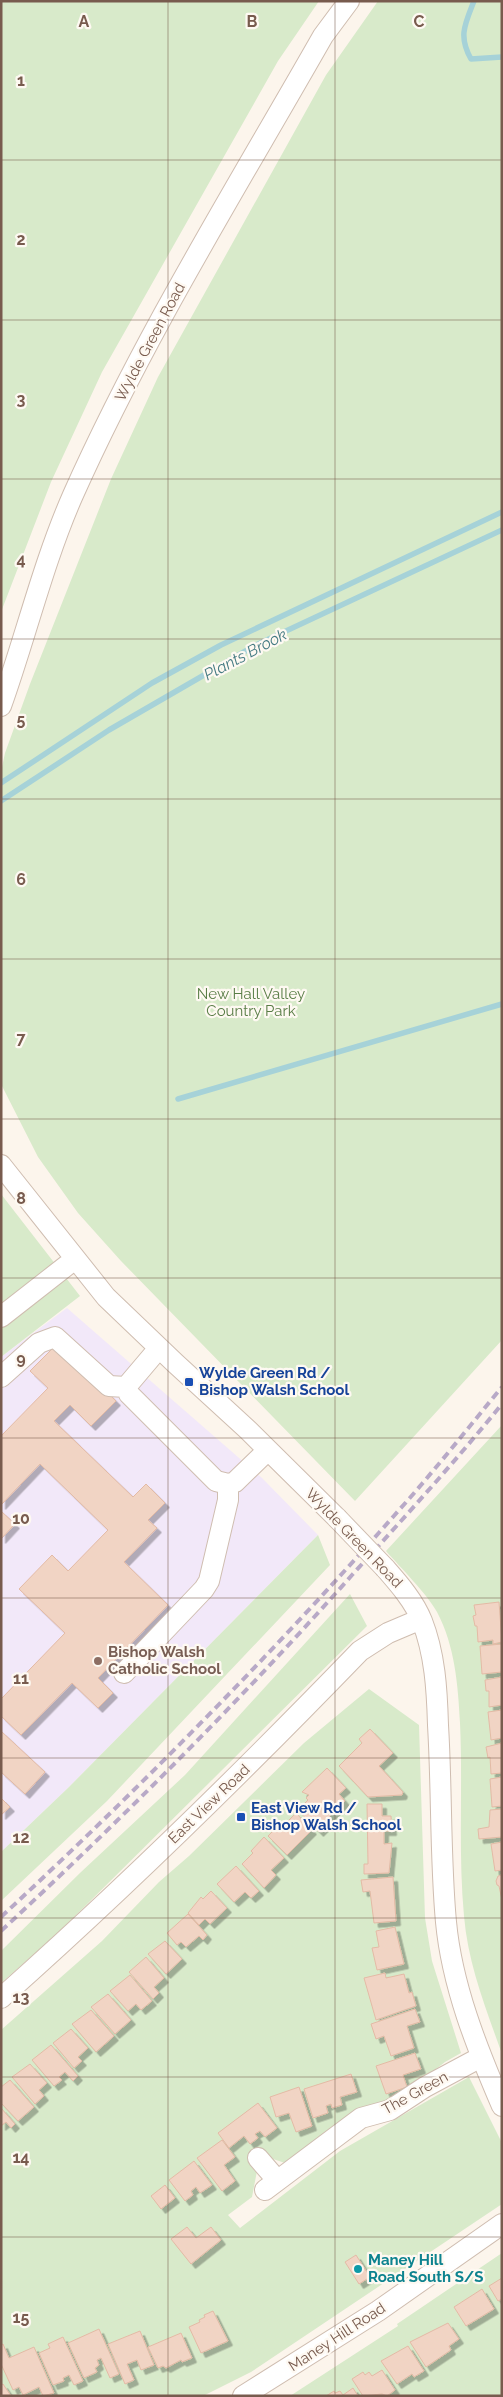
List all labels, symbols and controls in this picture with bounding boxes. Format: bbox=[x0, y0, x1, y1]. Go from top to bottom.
text: A bbox=[79, 12, 90, 31]
text: B bbox=[247, 12, 258, 31]
text: C bbox=[414, 12, 425, 31]
text: 1 bbox=[17, 71, 25, 90]
text: 2 bbox=[16, 230, 26, 249]
street label: Wylde Green Road bbox=[111, 280, 189, 404]
text: 3 bbox=[17, 390, 26, 409]
text: 4 bbox=[16, 550, 26, 569]
water label: Plants Brook bbox=[201, 624, 290, 684]
text: 5 bbox=[17, 710, 26, 729]
text: 6 bbox=[16, 870, 26, 889]
park label: New Hall Valley Country Park bbox=[197, 985, 305, 1020]
text: 7 bbox=[17, 1029, 26, 1048]
text: 8 bbox=[16, 1189, 26, 1208]
text: 9 bbox=[16, 1349, 26, 1368]
place label: Wylde Green Rd / Bishop Walsh School bbox=[199, 1364, 349, 1399]
marker: Wylde Green Rd / Bishop Walsh School bbox=[183, 1376, 195, 1388]
street label: Wylde Green Road bbox=[302, 1484, 406, 1592]
text: 10 bbox=[12, 1509, 30, 1528]
place label: Bishop Walsh Catholic School bbox=[108, 1643, 221, 1678]
marker: Bishop Walsh Catholic School bbox=[92, 1655, 104, 1667]
text: 11 bbox=[13, 1669, 29, 1688]
street label: East View Road bbox=[164, 1761, 254, 1847]
place label: East View Rd / Bishop Walsh School bbox=[251, 1799, 401, 1834]
marker: East View Rd / Bishop Walsh School bbox=[235, 1811, 247, 1823]
text: 12 bbox=[13, 1828, 29, 1847]
text: 13 bbox=[13, 1988, 29, 2007]
street label: The Green bbox=[379, 2068, 451, 2118]
text: 14 bbox=[12, 2148, 30, 2167]
place label: Maney Hill Road South S/S bbox=[368, 2251, 483, 2286]
marker: Maney Hill Road South S/S bbox=[352, 2263, 364, 2275]
street label: Maney Hill Road bbox=[285, 2299, 389, 2375]
text: 15 bbox=[13, 2308, 30, 2327]

